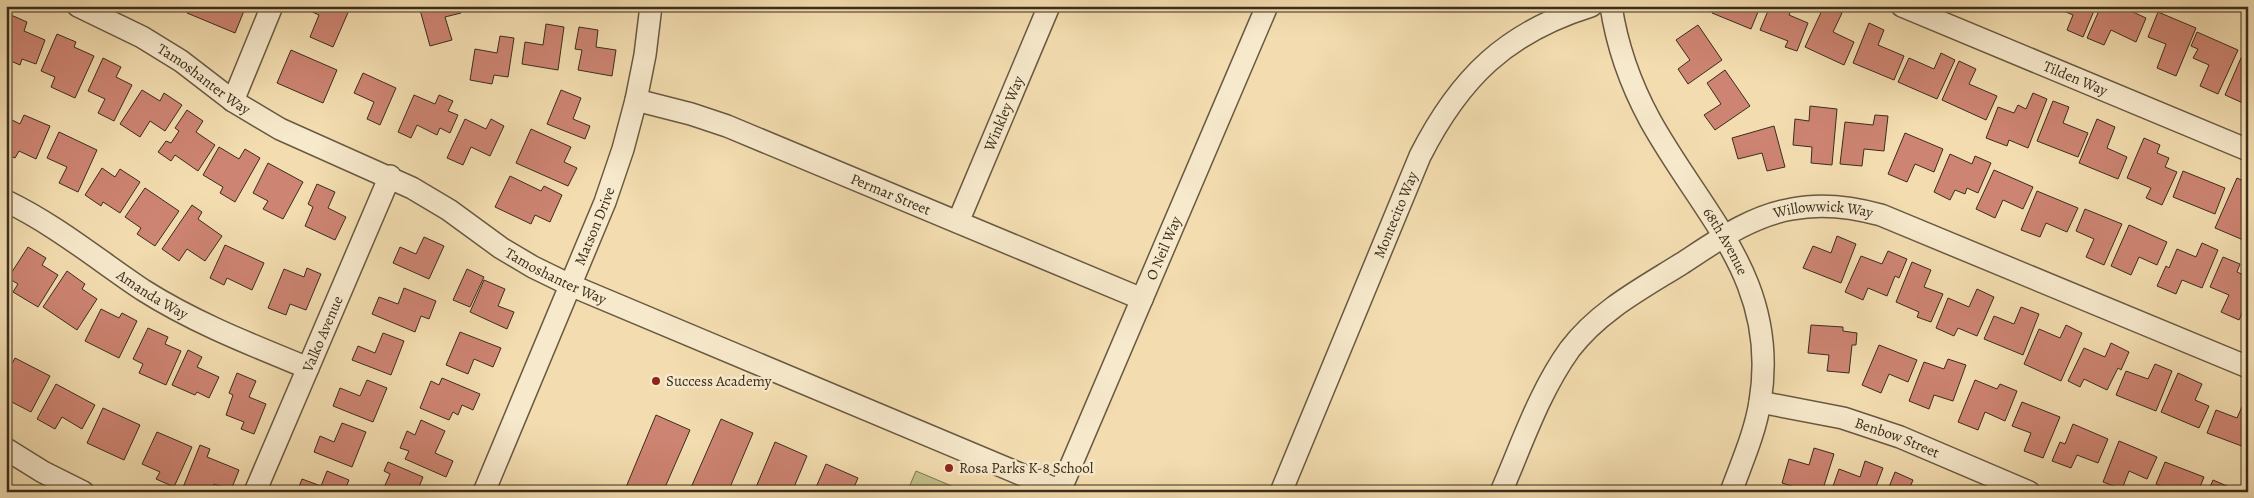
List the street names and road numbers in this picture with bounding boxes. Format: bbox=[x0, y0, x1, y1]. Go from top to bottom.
street label: Tamoshanter Way bbox=[154, 39, 254, 119]
street label: Tilden Way bbox=[2040, 56, 2111, 101]
street label: Winkley Way bbox=[979, 72, 1029, 155]
street label: Montecito Way bbox=[1369, 168, 1423, 261]
street label: Permar Street bbox=[847, 169, 934, 220]
street label: Matson Drive bbox=[570, 184, 619, 268]
street label: Willowwick Way bbox=[1770, 196, 1876, 223]
street label: 68th Avenue bbox=[1698, 204, 1753, 278]
street label: O Neil Way bbox=[1141, 213, 1186, 283]
street label: Tamoshanter Way bbox=[502, 243, 610, 309]
street label: Amanda Way bbox=[112, 264, 192, 324]
street label: Valko Avenue bbox=[297, 292, 348, 376]
street label: Benbow Street bbox=[1852, 413, 1943, 463]

